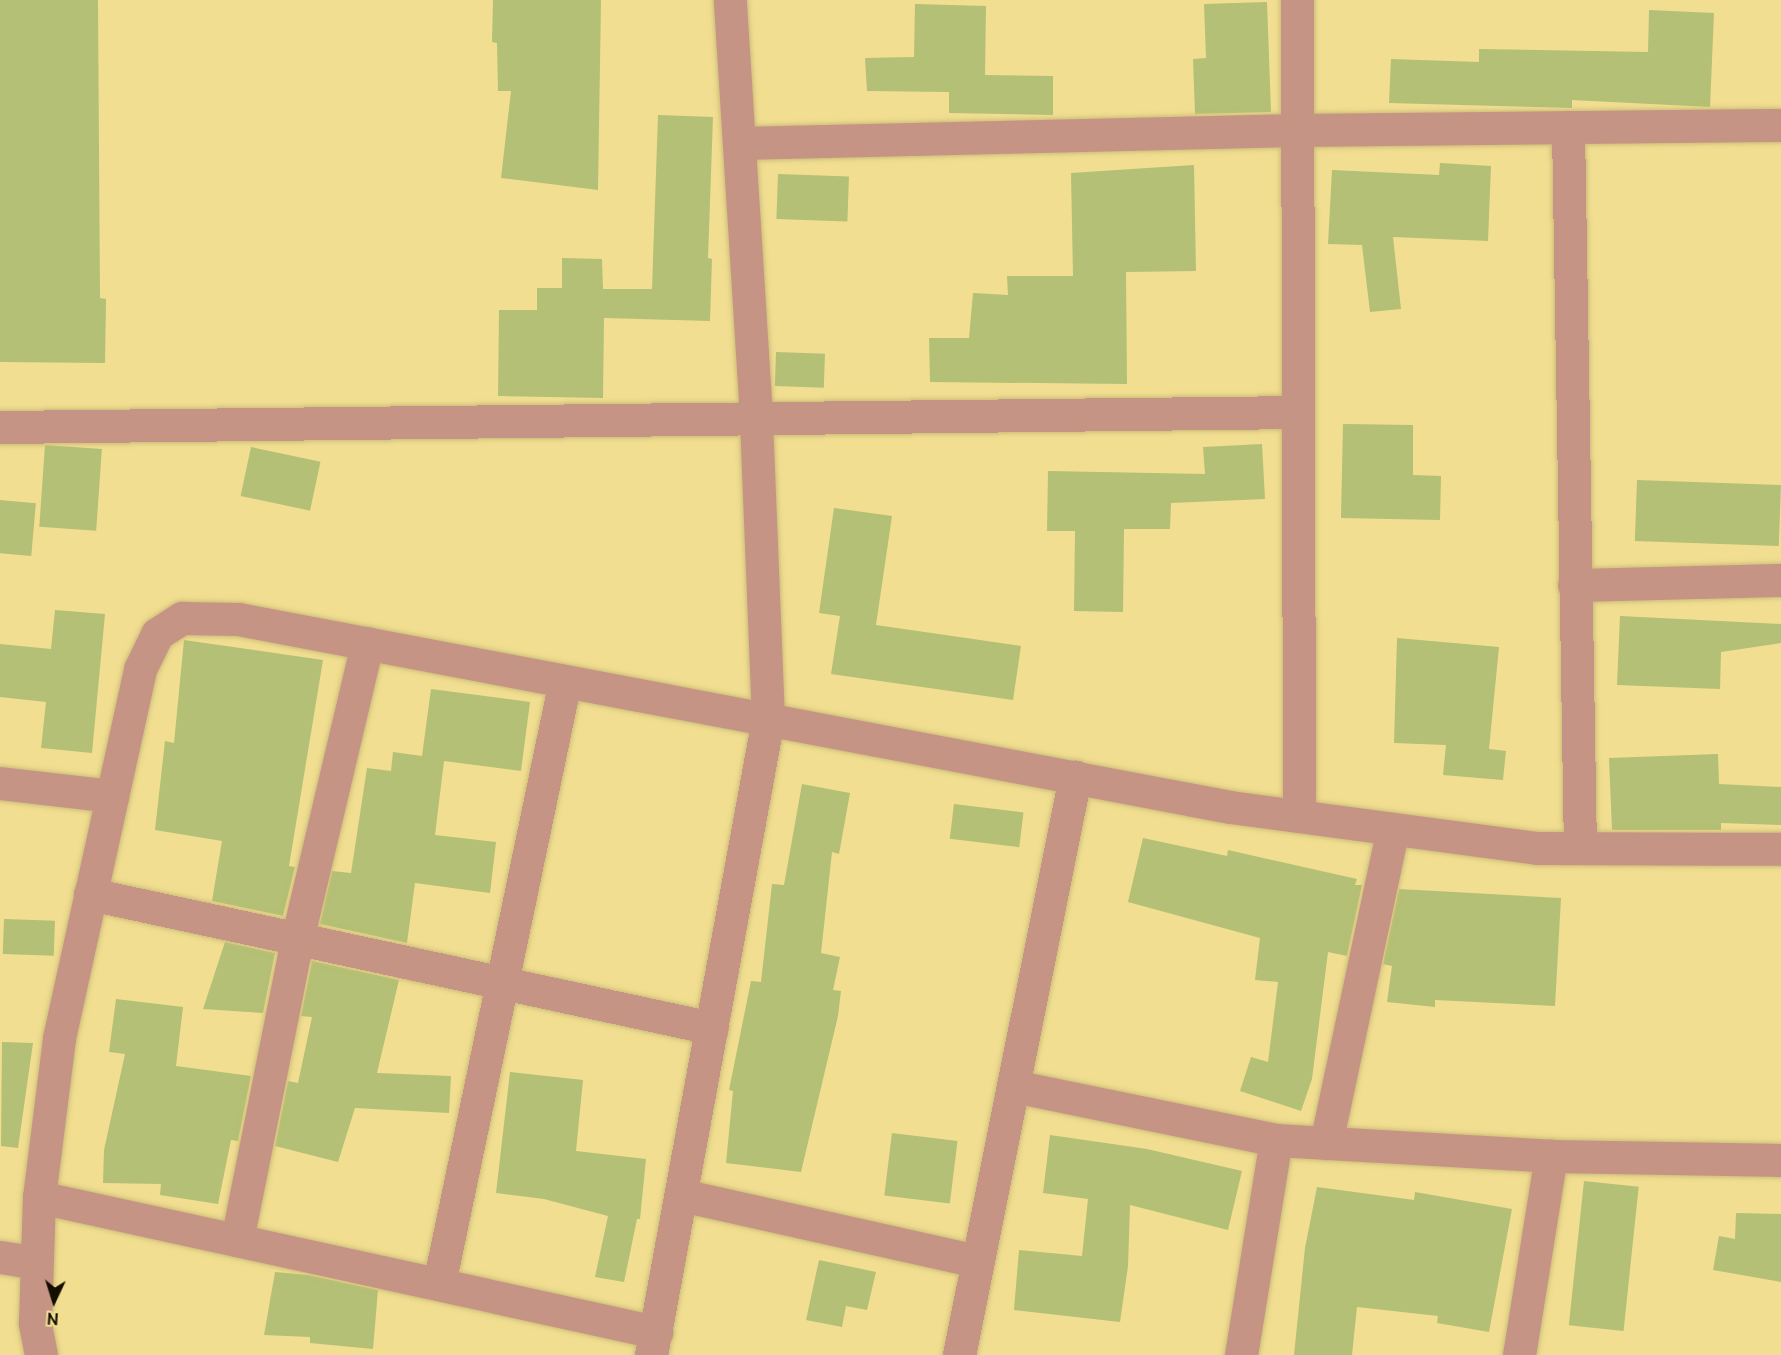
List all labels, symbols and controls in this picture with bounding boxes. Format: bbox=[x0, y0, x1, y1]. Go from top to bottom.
north arrow bbox=[24, 1271, 84, 1331]
text: N bbox=[46, 1310, 59, 1328]

